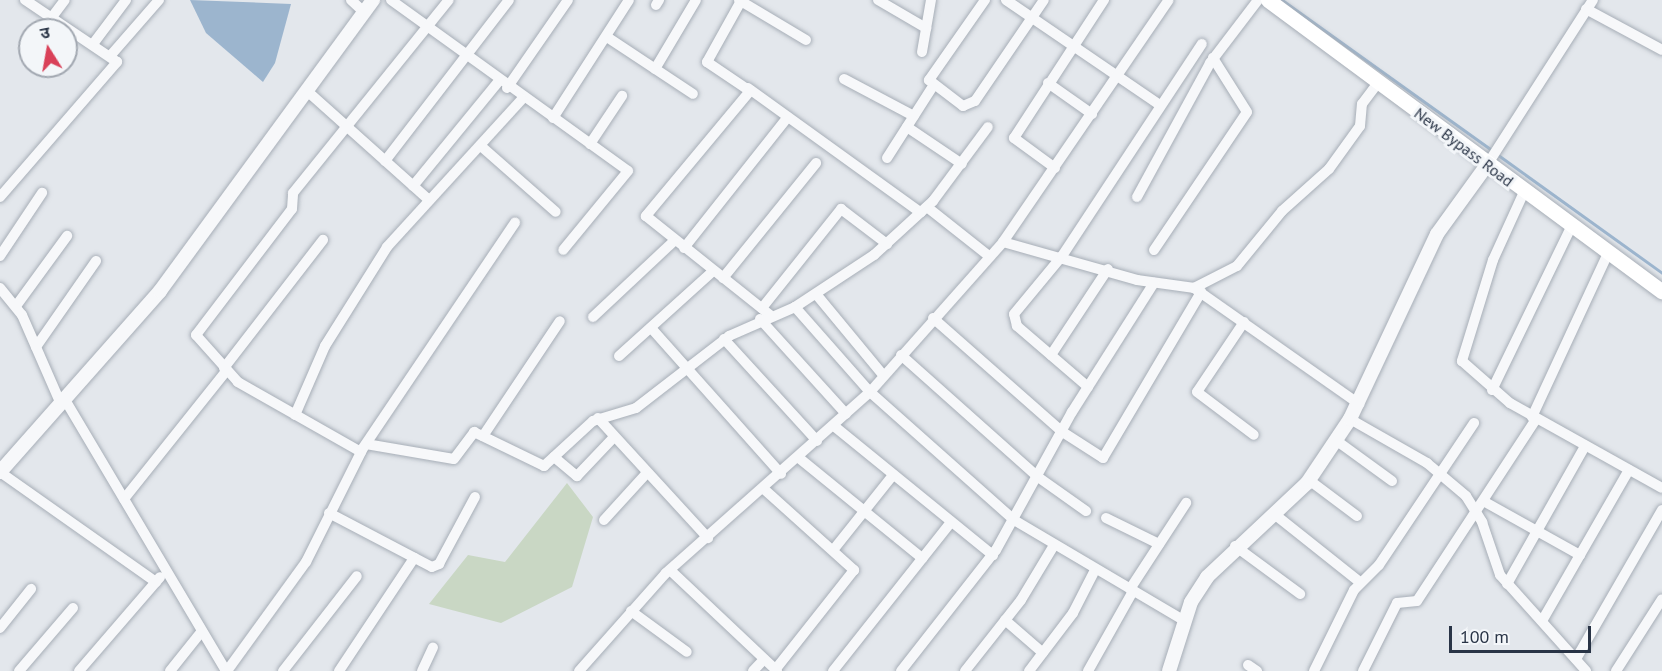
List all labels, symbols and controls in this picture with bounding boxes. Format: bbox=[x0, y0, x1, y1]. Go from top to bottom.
north arrow bbox=[18, 18, 78, 78]
text: उ bbox=[38, 22, 51, 43]
street label: New Bypass Road bbox=[1410, 103, 1518, 191]
scale bar bbox=[1452, 614, 1594, 652]
text: 100 m bbox=[1460, 625, 1509, 648]

